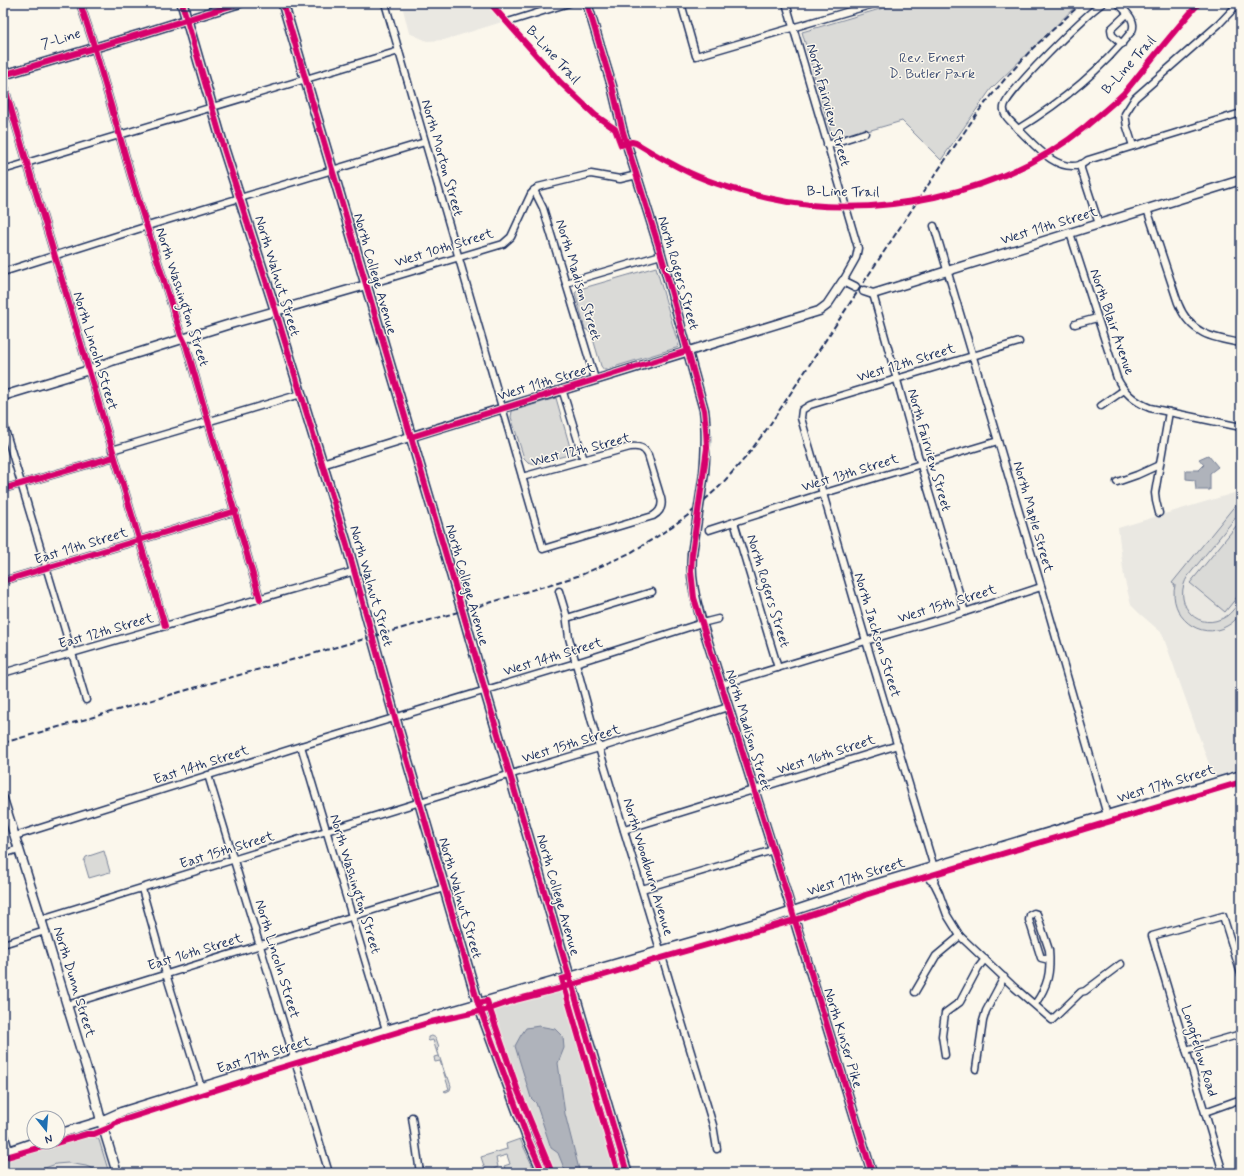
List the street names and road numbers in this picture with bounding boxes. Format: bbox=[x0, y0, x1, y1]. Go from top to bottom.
street label: B-Line Trail bbox=[522, 22, 584, 88]
street label: 7-Line bbox=[39, 24, 83, 54]
street label: B-Line Trail bbox=[1098, 32, 1160, 98]
street label: North Fairview Street bbox=[802, 42, 854, 168]
street label: North Morton Street bbox=[417, 97, 467, 219]
street label: B-Line Trail bbox=[806, 182, 880, 202]
street label: West 11th Street bbox=[998, 202, 1100, 249]
street label: North College Avenue bbox=[349, 211, 401, 337]
street label: North Walnut Street bbox=[250, 214, 304, 338]
street label: North Rogers Street bbox=[651, 214, 703, 332]
street label: North Madison Street bbox=[551, 217, 605, 343]
street label: West 10th Street bbox=[392, 224, 496, 272]
street label: North Washington Street bbox=[149, 225, 213, 369]
street label: North Blair Avenue bbox=[1085, 267, 1139, 378]
street label: North Lincoln Street bbox=[68, 290, 122, 413]
street label: West 12th Street bbox=[855, 339, 958, 386]
street label: West 11th Street bbox=[495, 358, 597, 405]
street label: North Fairview Street bbox=[903, 387, 955, 513]
street label: West 12th Street bbox=[529, 429, 633, 471]
street label: West 13th Street bbox=[799, 450, 901, 496]
street label: North Maple Street bbox=[1008, 459, 1058, 576]
street label: North College Avenue bbox=[441, 522, 493, 648]
street label: East 11th Street bbox=[32, 523, 130, 569]
street label: North Walnut Street bbox=[345, 523, 397, 649]
street label: North Rogers Street bbox=[740, 532, 794, 650]
street label: North Jackson Street bbox=[849, 571, 905, 700]
street label: West 15th Street bbox=[896, 580, 999, 627]
street label: East 12th Street bbox=[57, 609, 156, 653]
street label: West 14th Street bbox=[501, 633, 606, 681]
street label: North Madison Street bbox=[721, 667, 775, 793]
street label: West 15th Street bbox=[520, 720, 623, 767]
street label: West 16th Street bbox=[775, 730, 878, 779]
street label: East 14th Street bbox=[151, 741, 252, 789]
street label: West 17th Street bbox=[1115, 760, 1218, 807]
street label: North Woodburn Avenue bbox=[618, 796, 678, 938]
street label: North Washington Street bbox=[323, 812, 385, 957]
street label: East 15th Street bbox=[178, 827, 277, 873]
street label: North College Avenue bbox=[532, 832, 584, 958]
street label: North Walnut Street bbox=[434, 835, 486, 961]
street label: West 17th Street bbox=[805, 853, 908, 900]
street label: North Lincoln Street bbox=[250, 898, 304, 1021]
street label: North Dunn Street bbox=[49, 924, 100, 1040]
street label: East 16th Street bbox=[145, 929, 245, 975]
street label: North Kinser Pike bbox=[819, 986, 867, 1090]
street label: Longfellow Road bbox=[1176, 1003, 1221, 1099]
street label: East 17th Street bbox=[215, 1032, 314, 1078]

